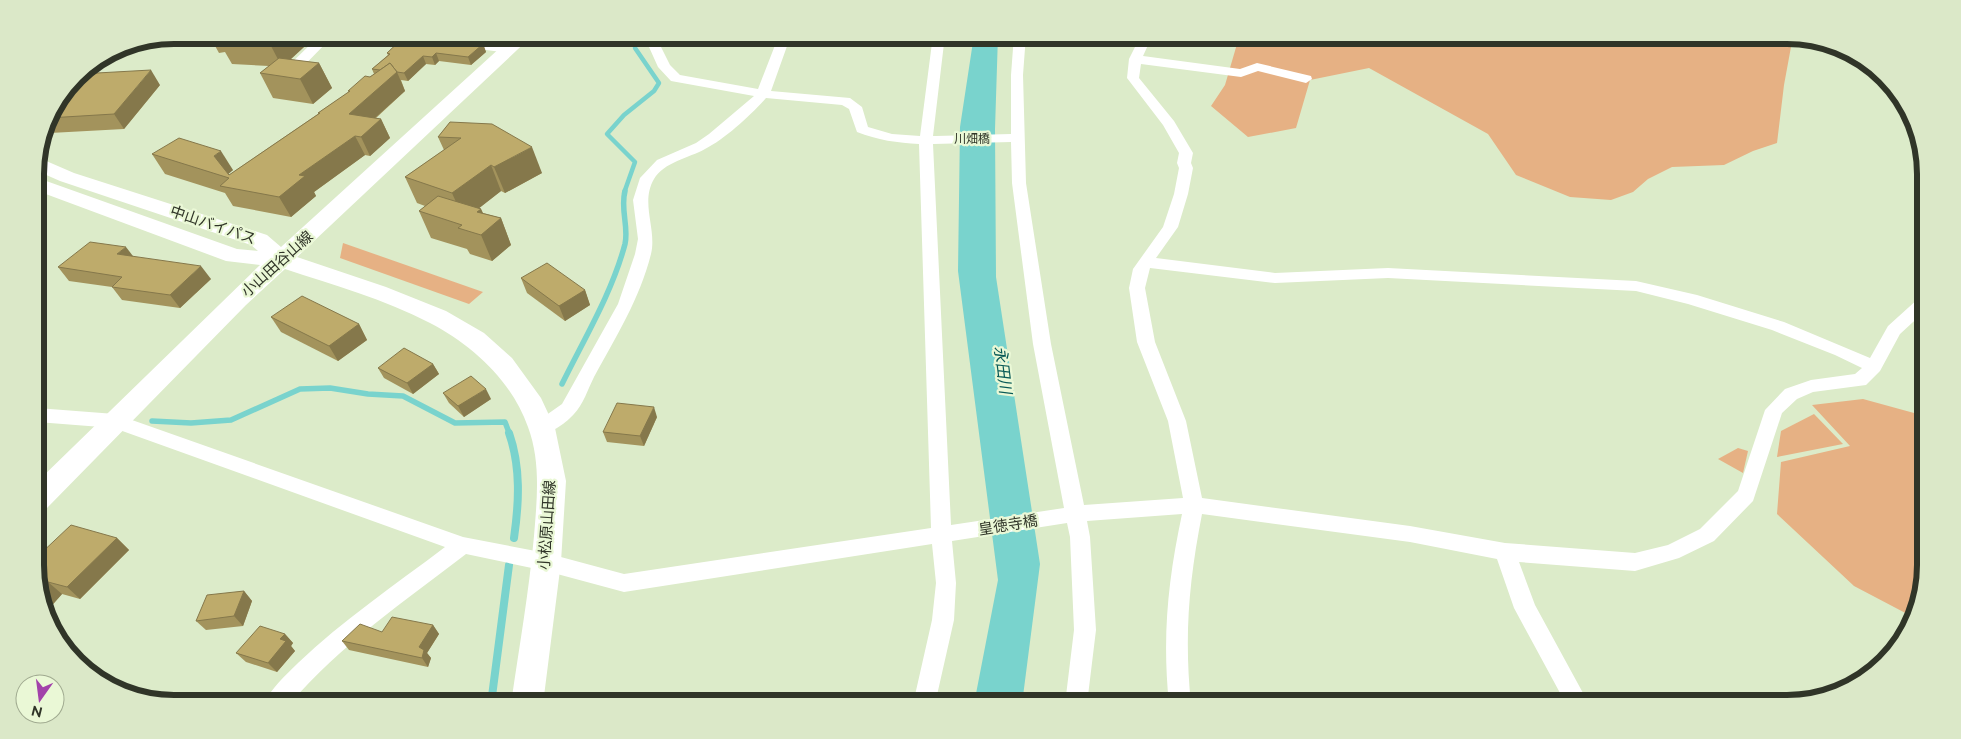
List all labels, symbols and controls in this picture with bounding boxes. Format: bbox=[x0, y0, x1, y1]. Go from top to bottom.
street label: 川畑橋 bbox=[954, 132, 990, 146]
street label: 中山バイパス bbox=[168, 202, 258, 248]
street label: 小山田谷山線 bbox=[238, 227, 316, 301]
water label: 永田川 bbox=[991, 345, 1016, 397]
street label: 小松原山田線 bbox=[535, 479, 559, 571]
street label: 皇徳寺橋 bbox=[977, 511, 1039, 539]
north arrow bbox=[15, 674, 65, 724]
text: N bbox=[30, 703, 44, 721]

